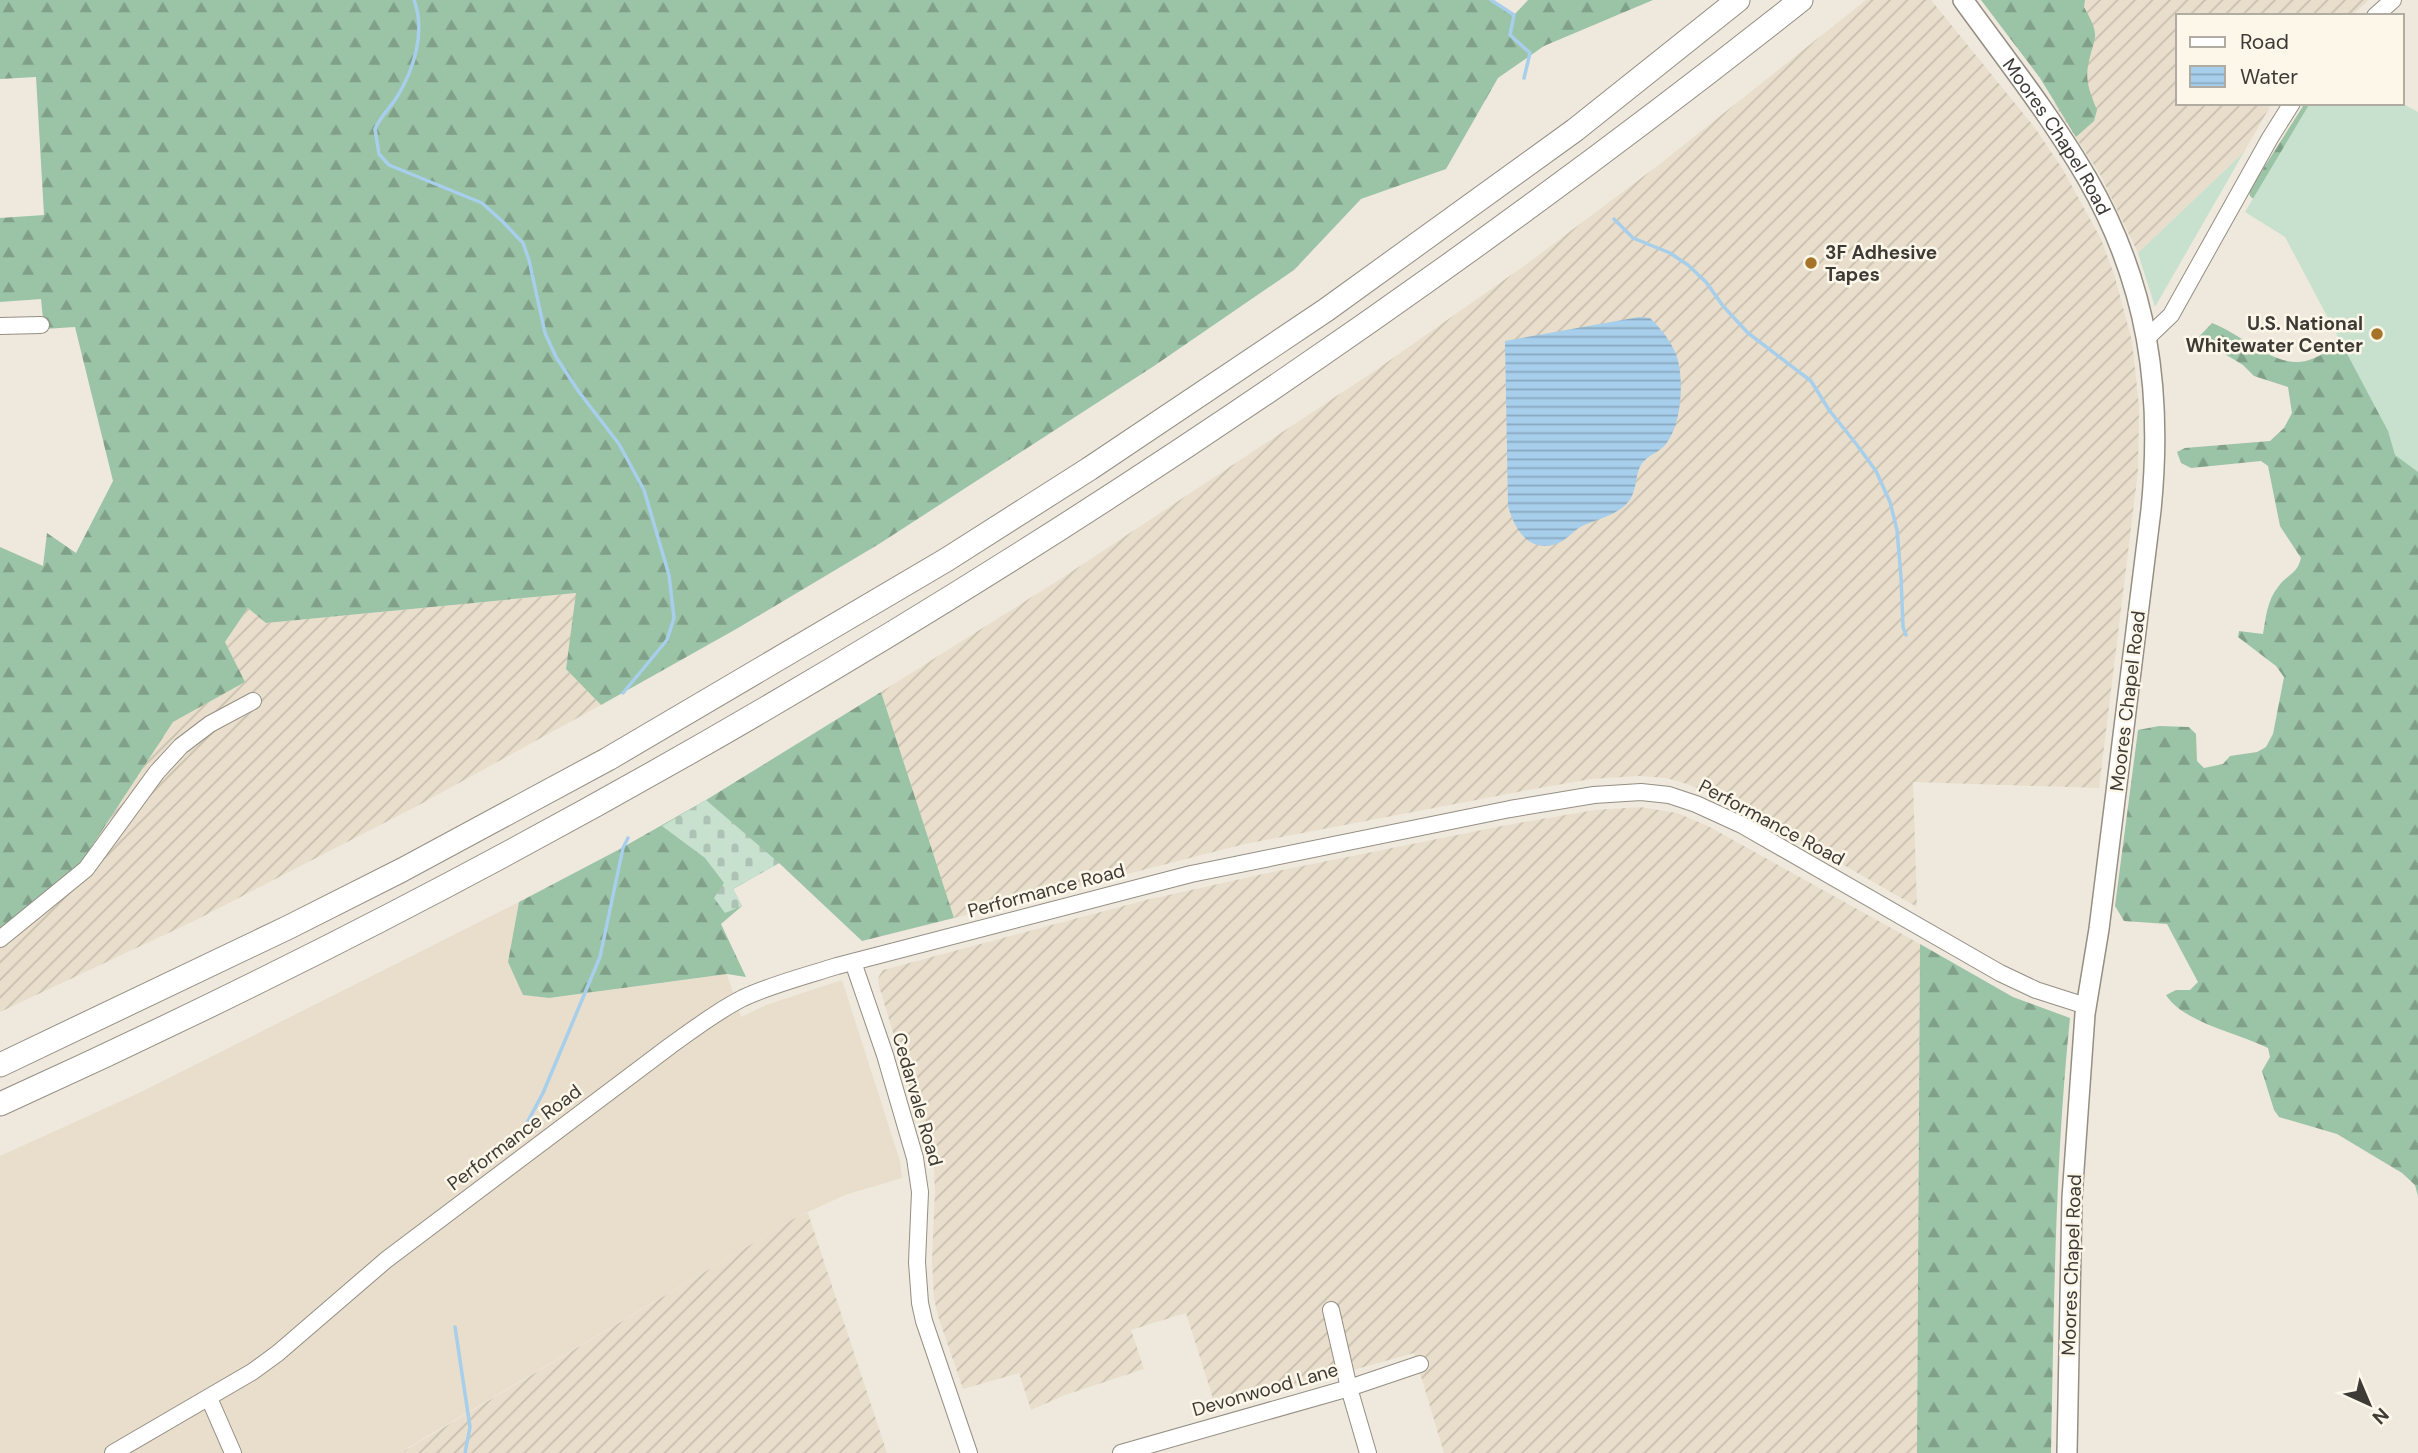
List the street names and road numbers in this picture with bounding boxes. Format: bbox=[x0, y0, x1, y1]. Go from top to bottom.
street label: Moores Chapel Road bbox=[1997, 53, 2116, 219]
street label: Moores Chapel Road bbox=[2104, 609, 2151, 793]
street label: Performance Road bbox=[1694, 773, 1849, 871]
street label: Performance Road bbox=[965, 857, 1128, 923]
street label: Cedarvale Road bbox=[886, 1029, 949, 1169]
street label: Performance Road bbox=[442, 1079, 586, 1196]
street label: Moores Chapel Road bbox=[2056, 1174, 2087, 1356]
street label: Devonwood Lane bbox=[1189, 1357, 1341, 1422]

